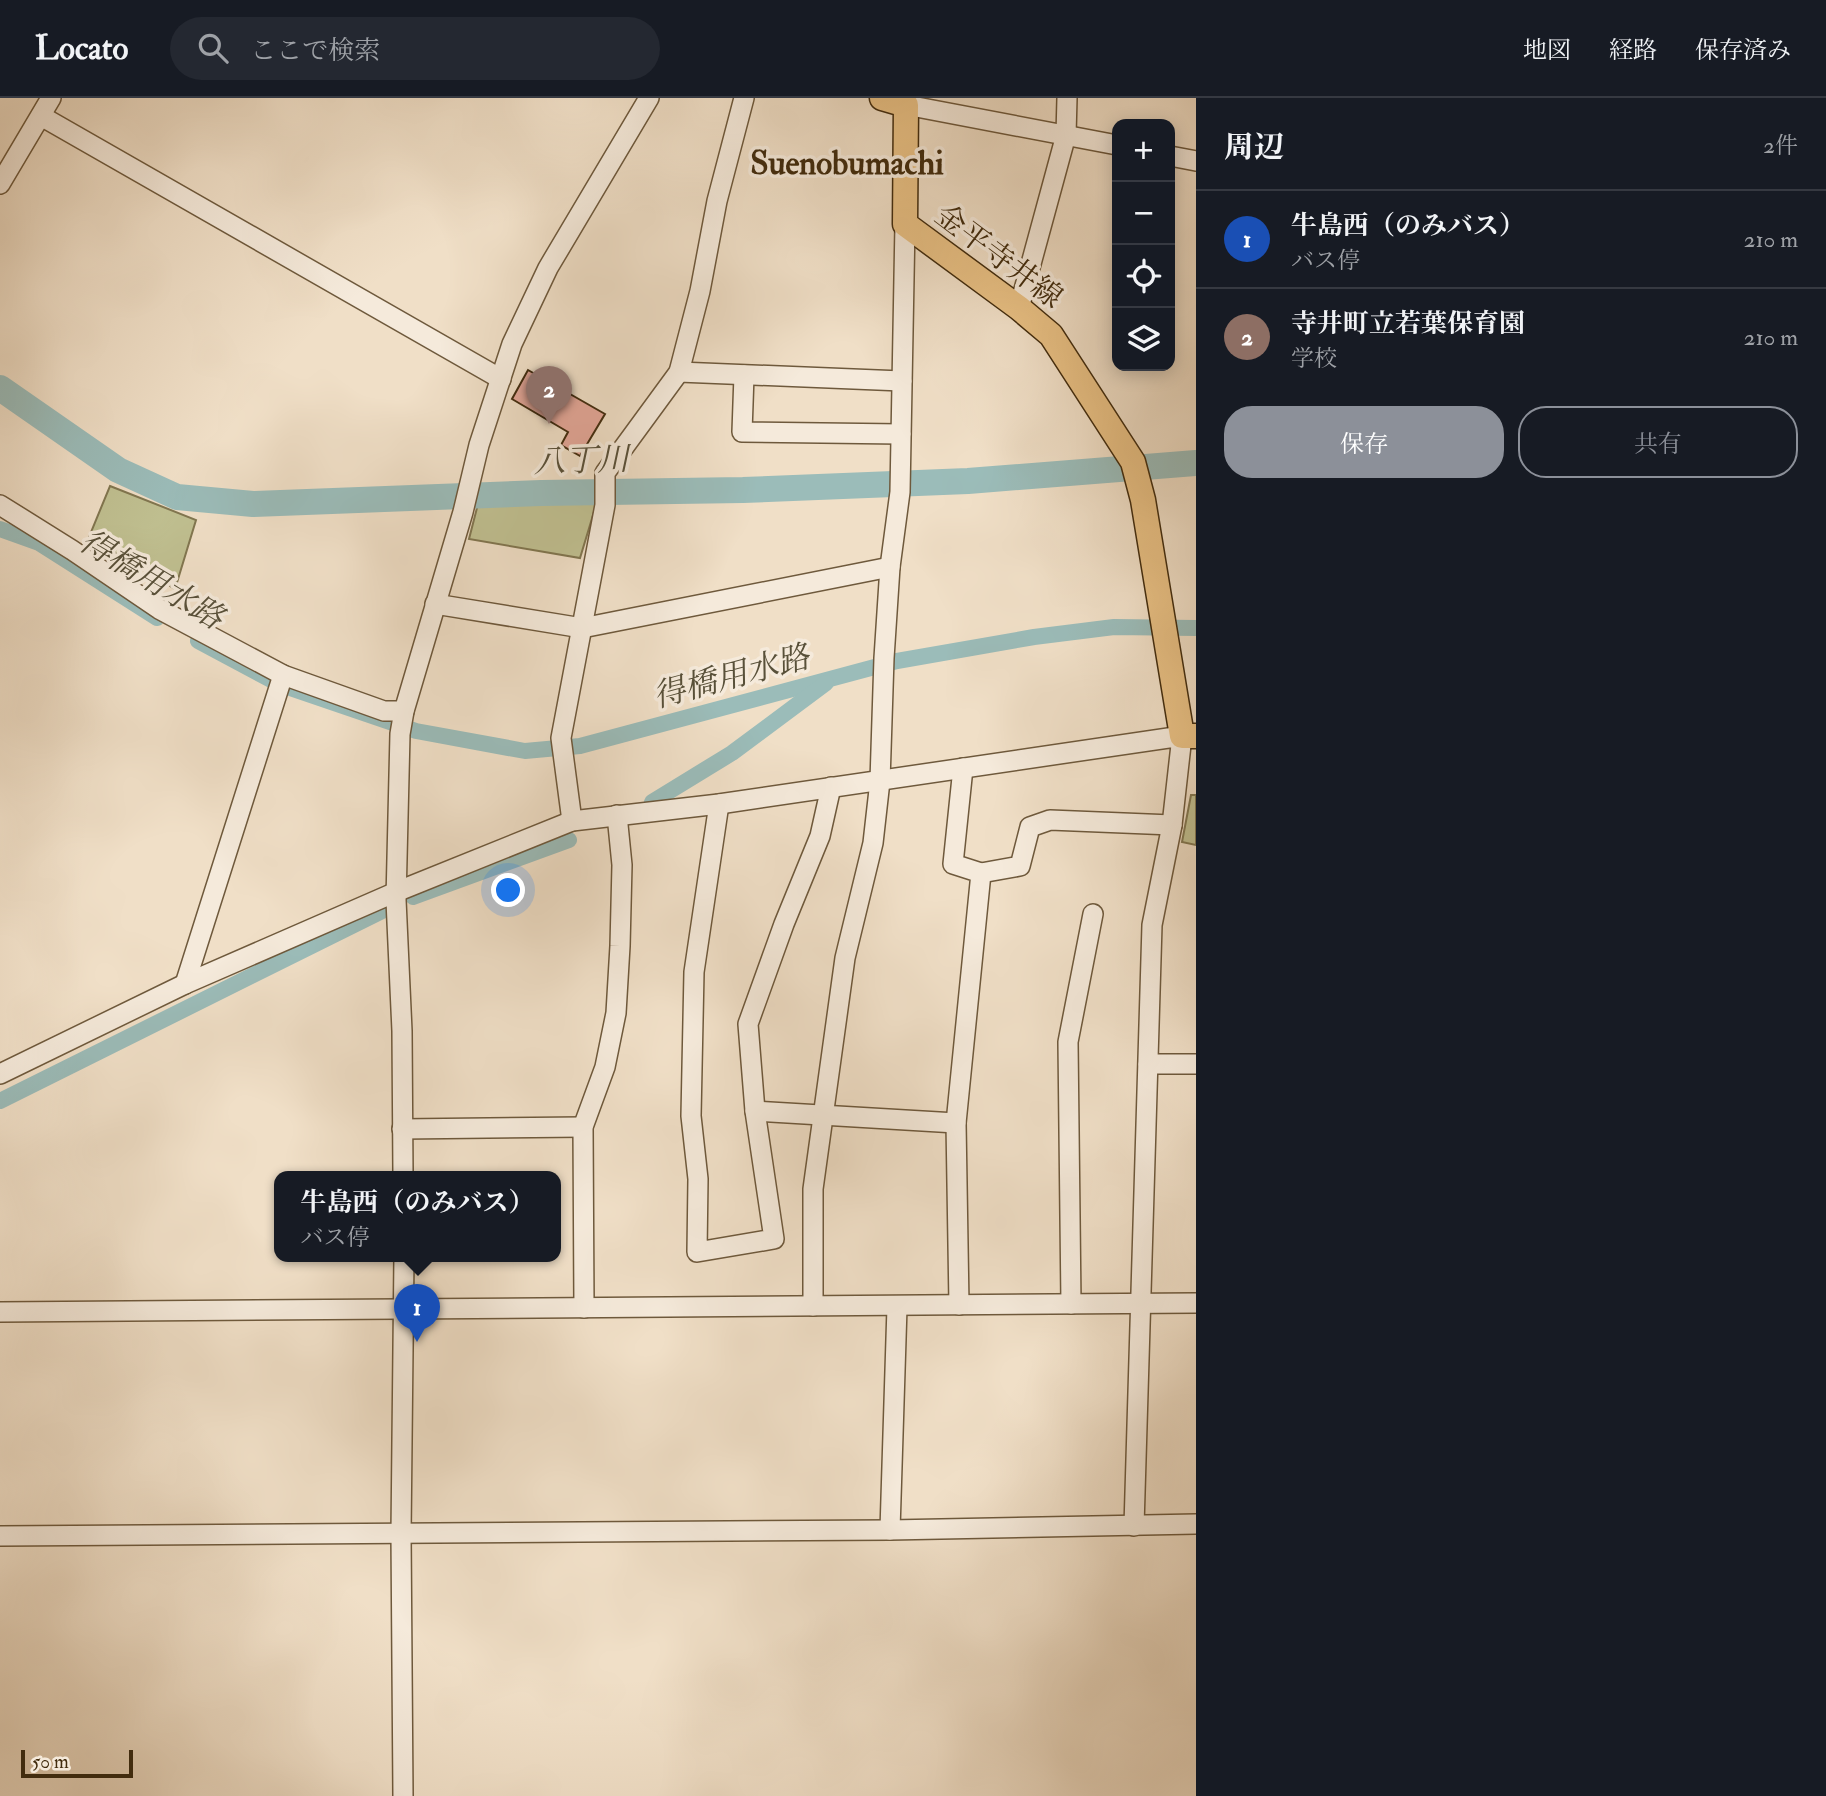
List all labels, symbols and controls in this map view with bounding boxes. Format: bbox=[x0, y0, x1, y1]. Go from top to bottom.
search box bbox=[170, 17, 660, 80]
text: Locato bbox=[35, 28, 128, 69]
icon: search bbox=[194, 29, 232, 67]
text: ここで検索 bbox=[250, 35, 380, 67]
text: 地図 bbox=[1523, 35, 1571, 66]
text: 経路 bbox=[1609, 35, 1657, 66]
text: 保存済み bbox=[1695, 35, 1791, 66]
map controls bbox=[1112, 119, 1175, 371]
button: + bbox=[1112, 119, 1175, 182]
text: 周辺 bbox=[1224, 129, 1284, 166]
text: 2件 bbox=[1763, 131, 1798, 160]
district label: Suenobumachi bbox=[750, 143, 944, 184]
button: − bbox=[1112, 182, 1175, 245]
street label: 金平寺井線 bbox=[928, 196, 1070, 316]
text: 牛島西（のみバス） bbox=[1291, 210, 1525, 242]
text: 1 bbox=[1243, 225, 1251, 254]
text: 210 m bbox=[1744, 225, 1798, 254]
button: locate bbox=[1112, 245, 1175, 308]
text: バス停 bbox=[1291, 246, 1360, 275]
button: layers bbox=[1112, 308, 1175, 371]
text: 寺井町立若葉保育園 bbox=[1291, 308, 1525, 340]
text: 2 bbox=[1241, 323, 1253, 352]
text: 210 m bbox=[1744, 323, 1798, 352]
text: 学校 bbox=[1291, 344, 1337, 373]
pin: 2 bbox=[526, 366, 572, 424]
button: 保存 bbox=[1224, 406, 1504, 478]
button: 共有 bbox=[1518, 406, 1798, 478]
water label: 八丁川 bbox=[532, 439, 633, 483]
water label: 得橋用水路 bbox=[73, 522, 232, 639]
water label: 得橋用水路 bbox=[649, 636, 816, 717]
your location bbox=[491, 873, 525, 907]
popup bbox=[274, 1171, 561, 1262]
text: 牛島西（のみバス） bbox=[300, 1187, 535, 1219]
text: バス停 bbox=[300, 1223, 369, 1252]
pin: 1 bbox=[394, 1284, 440, 1342]
scale bar bbox=[21, 1747, 133, 1779]
text: 50 m bbox=[32, 1750, 69, 1774]

